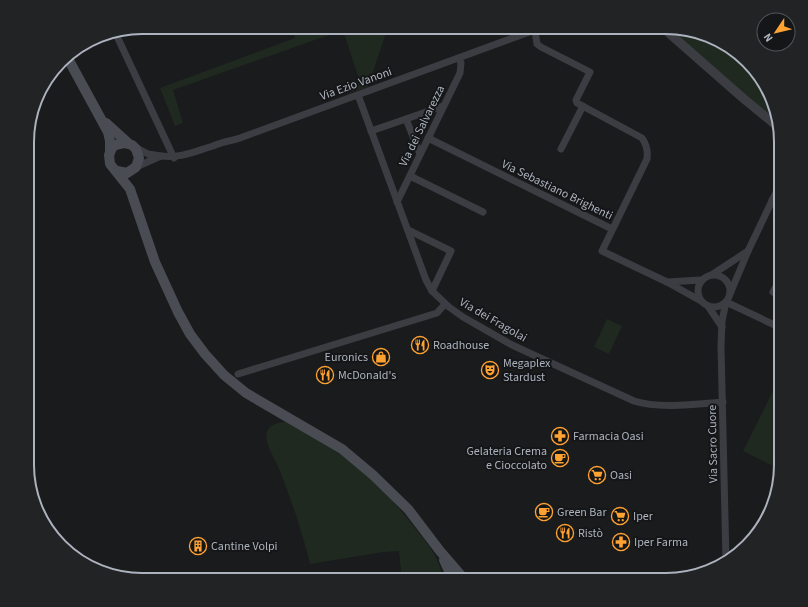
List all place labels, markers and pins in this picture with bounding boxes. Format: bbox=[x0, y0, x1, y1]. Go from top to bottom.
restaurant icon: Roadhouse bbox=[410, 335, 430, 355]
place label: Roadhouse bbox=[433, 337, 489, 354]
shop icon: Euronics bbox=[371, 347, 391, 367]
place label: Euronics bbox=[325, 349, 368, 366]
place label: Megaplex Stardust bbox=[503, 355, 551, 386]
theatre icon: Megaplex Stardust bbox=[480, 360, 500, 380]
restaurant icon: McDonald's bbox=[315, 365, 335, 385]
place label: McDonald's bbox=[338, 367, 396, 384]
pharmacy icon: Farmacia Oasi bbox=[550, 426, 570, 446]
place label: Farmacia Oasi bbox=[573, 428, 644, 445]
place label: Gelateria Crema e Cioccolato bbox=[466, 443, 547, 474]
cafe icon: Gelateria Crema e Cioccolato bbox=[550, 448, 570, 468]
supermarket icon: Oasi bbox=[587, 465, 607, 485]
place label: Oasi bbox=[610, 467, 632, 484]
cafe icon: Green Bar bbox=[534, 502, 554, 522]
place label: Green Bar bbox=[557, 504, 607, 521]
supermarket icon: Iper bbox=[610, 506, 630, 526]
place label: Iper bbox=[633, 508, 654, 525]
restaurant icon: Ristò bbox=[555, 523, 575, 543]
place label: Ristò bbox=[578, 525, 603, 542]
pharmacy icon: Iper Farma bbox=[611, 532, 631, 552]
place label: Iper Farma bbox=[634, 534, 688, 551]
building icon: Cantine Volpi bbox=[188, 536, 208, 556]
place label: Cantine Volpi bbox=[211, 538, 278, 555]

